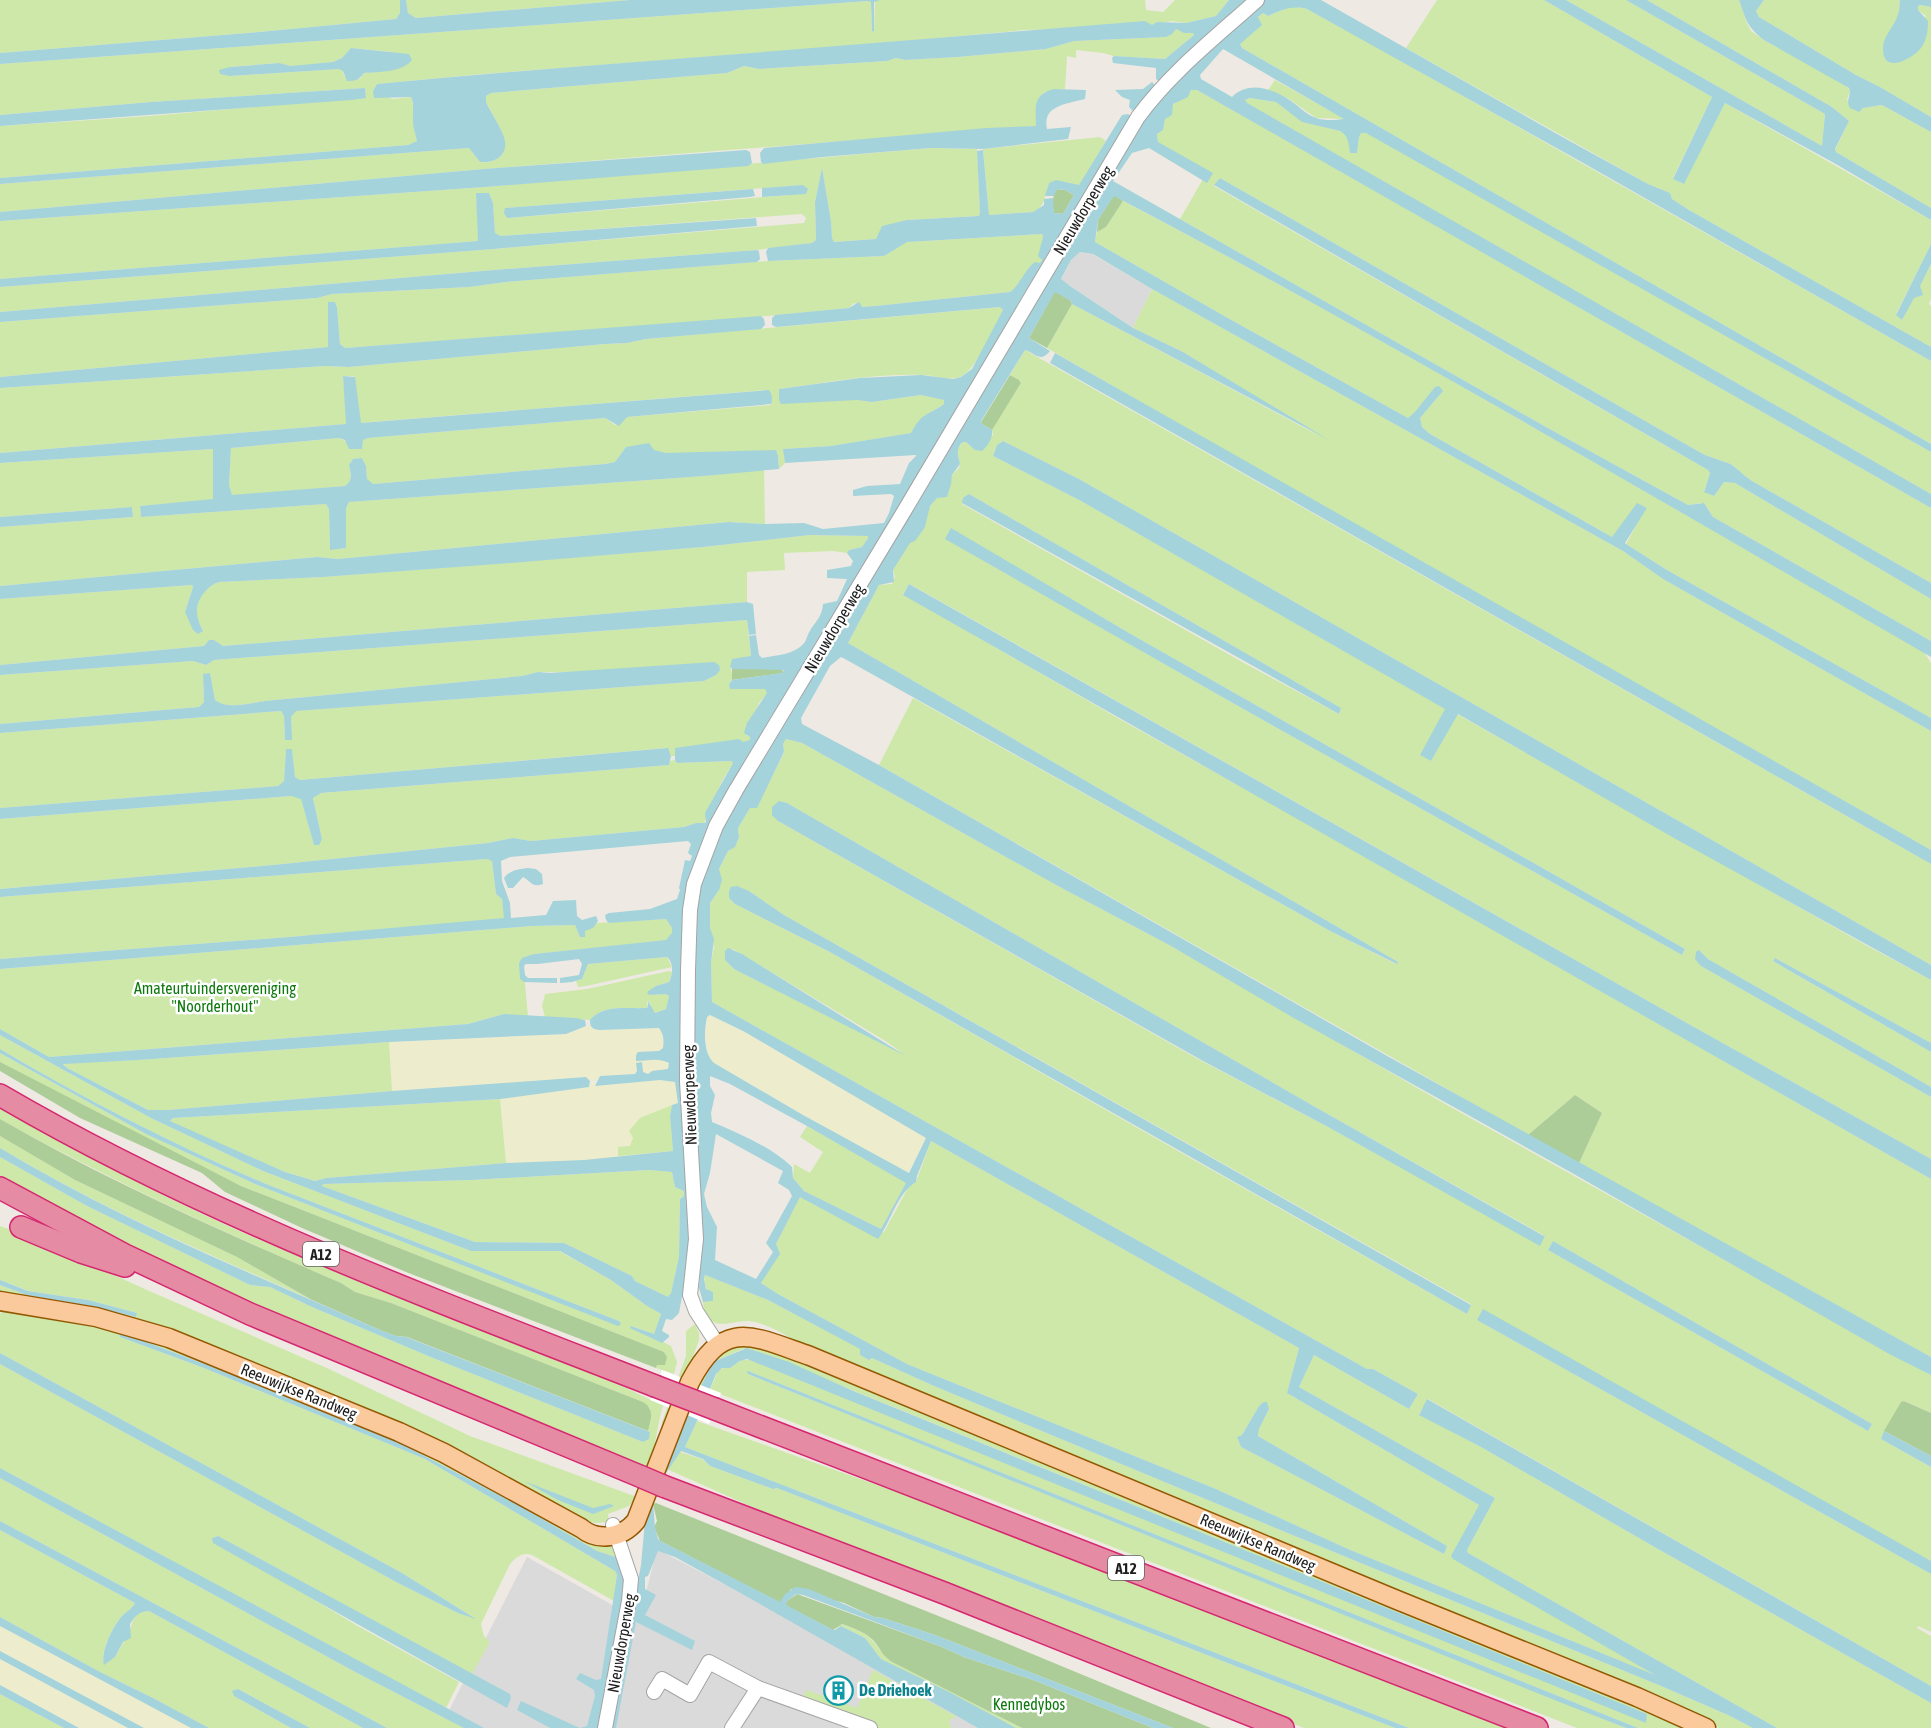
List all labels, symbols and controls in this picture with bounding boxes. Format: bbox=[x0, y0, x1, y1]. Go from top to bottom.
street label: Nieuwdorperweg bbox=[1049, 162, 1117, 258]
street label: Nieuwdorperweg bbox=[800, 580, 868, 676]
park label: Amateurtuindersvereniging "Noorderhout" bbox=[134, 979, 296, 1015]
street label: Nieuwdorperweg bbox=[678, 1044, 701, 1146]
road number: A12 bbox=[303, 1242, 339, 1266]
street label: Reeuwijkse Randweg bbox=[238, 1360, 360, 1423]
street label: Reeuwijkse Randweg bbox=[1197, 1510, 1318, 1575]
road number: A12 bbox=[1108, 1556, 1144, 1580]
street label: Nieuwdorperweg bbox=[603, 1592, 640, 1694]
building icon: De Driehoek bbox=[822, 1674, 854, 1706]
place label: De Driehoek bbox=[859, 1681, 933, 1699]
park label: Kennedybos bbox=[993, 1695, 1066, 1714]

